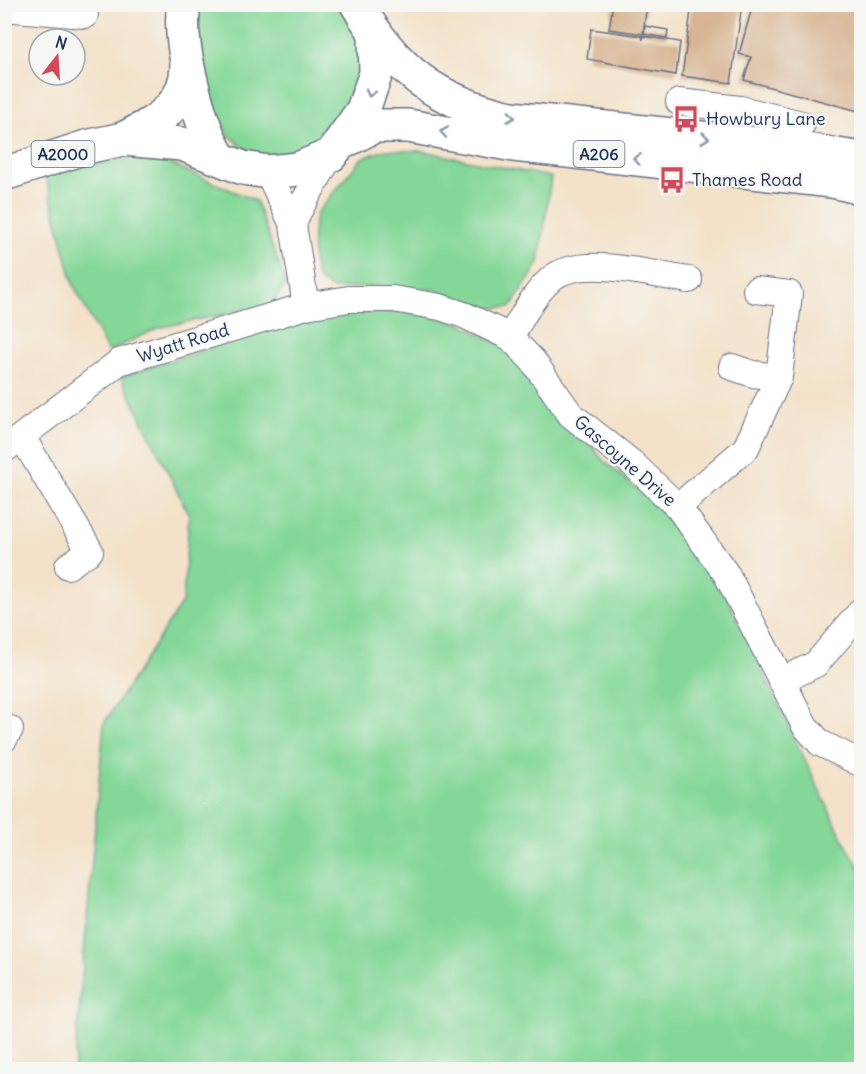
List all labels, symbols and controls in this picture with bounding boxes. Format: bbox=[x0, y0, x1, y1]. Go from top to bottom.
north arrow bbox=[27, 27, 87, 87]
text: N bbox=[53, 31, 70, 54]
one-way arrow bbox=[365, 87, 377, 98]
bus stop icon: Howbury Lane bbox=[671, 104, 701, 134]
place label: Howbury Lane bbox=[706, 107, 826, 130]
one-way arrow bbox=[506, 110, 516, 123]
one-way arrow bbox=[439, 126, 449, 139]
one-way arrow bbox=[700, 131, 709, 144]
road number: A2000 bbox=[32, 141, 94, 167]
road number: A206 bbox=[574, 141, 624, 167]
one-way arrow bbox=[633, 153, 642, 166]
bus stop icon: Thames Road bbox=[657, 165, 687, 195]
place label: Thames Road bbox=[692, 168, 803, 191]
street label: Wyatt Road bbox=[134, 318, 232, 367]
street label: Gascoyne Drive bbox=[570, 410, 681, 511]

